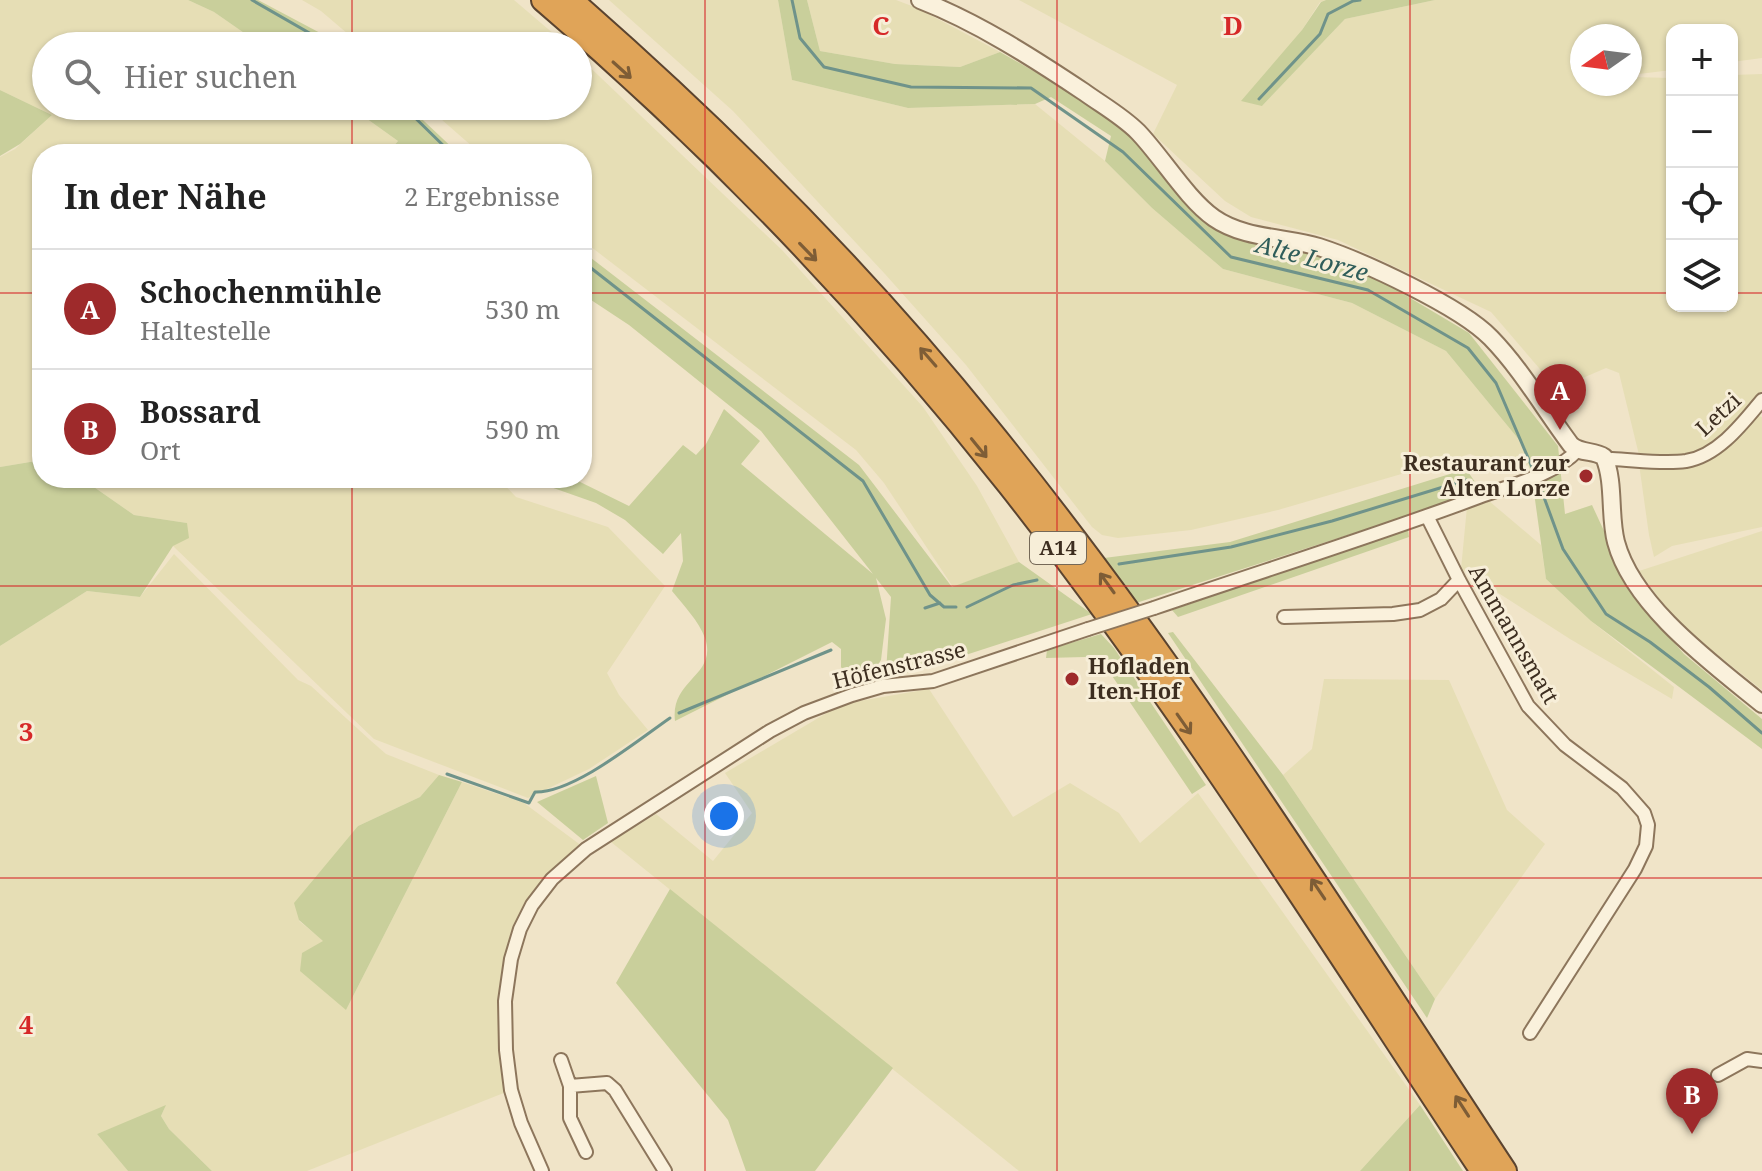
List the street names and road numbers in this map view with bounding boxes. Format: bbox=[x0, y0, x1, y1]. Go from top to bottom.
street label: Letzi bbox=[1688, 385, 1746, 442]
road number: A14 bbox=[1030, 532, 1086, 564]
street label: Ammannsmatt bbox=[1463, 558, 1567, 709]
street label: Höfenstrasse bbox=[829, 633, 968, 695]

